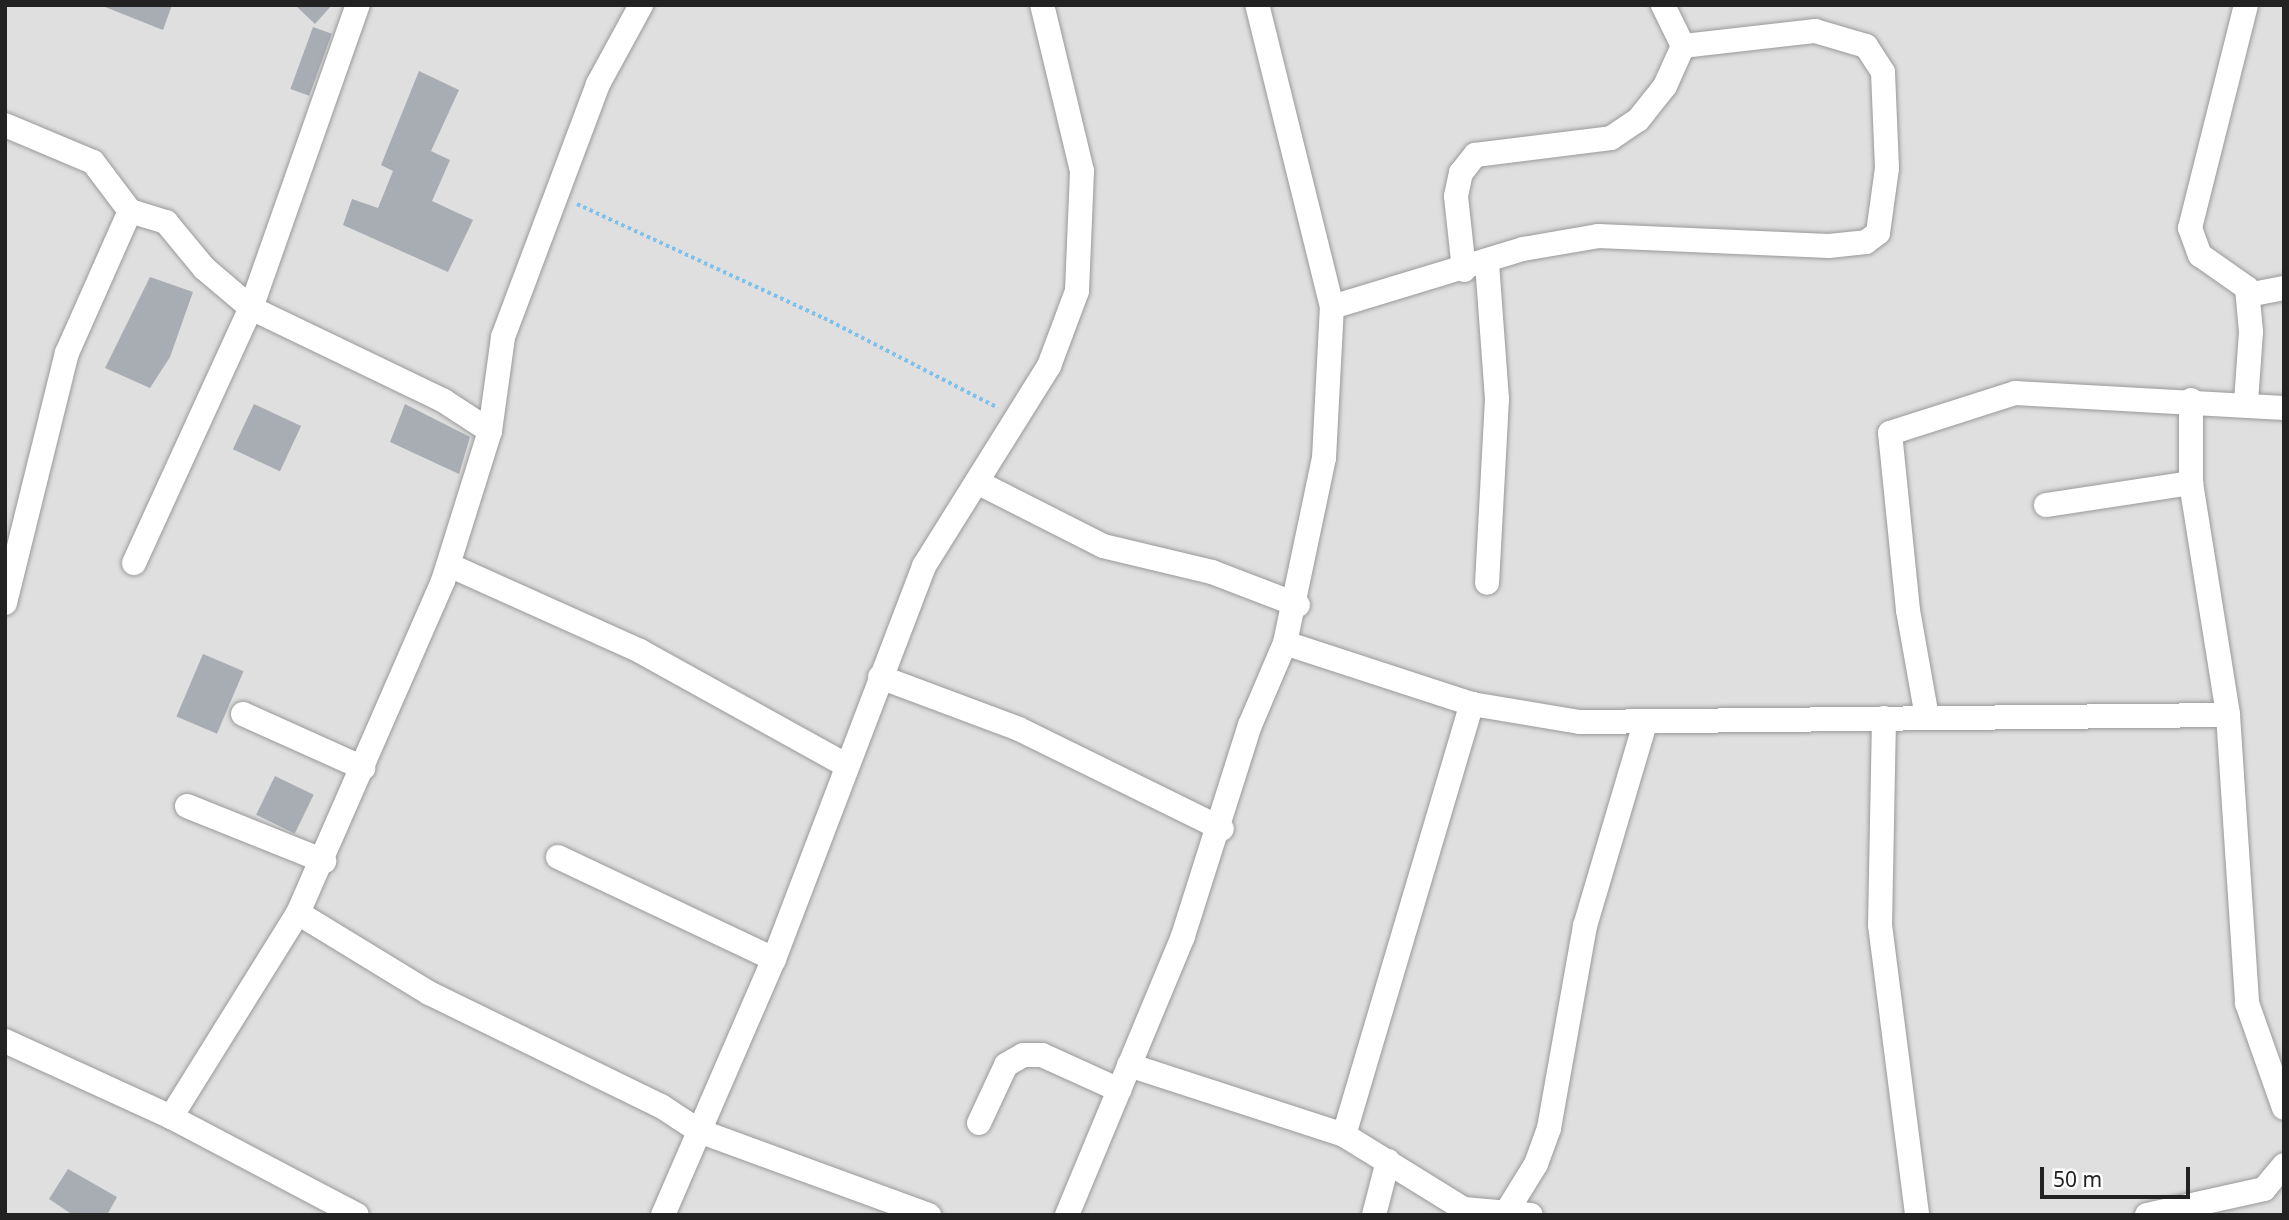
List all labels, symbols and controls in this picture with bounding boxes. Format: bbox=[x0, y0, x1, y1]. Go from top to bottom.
scale bar bbox=[2044, 1154, 2194, 1198]
text: 50 m bbox=[2053, 1165, 2102, 1193]

